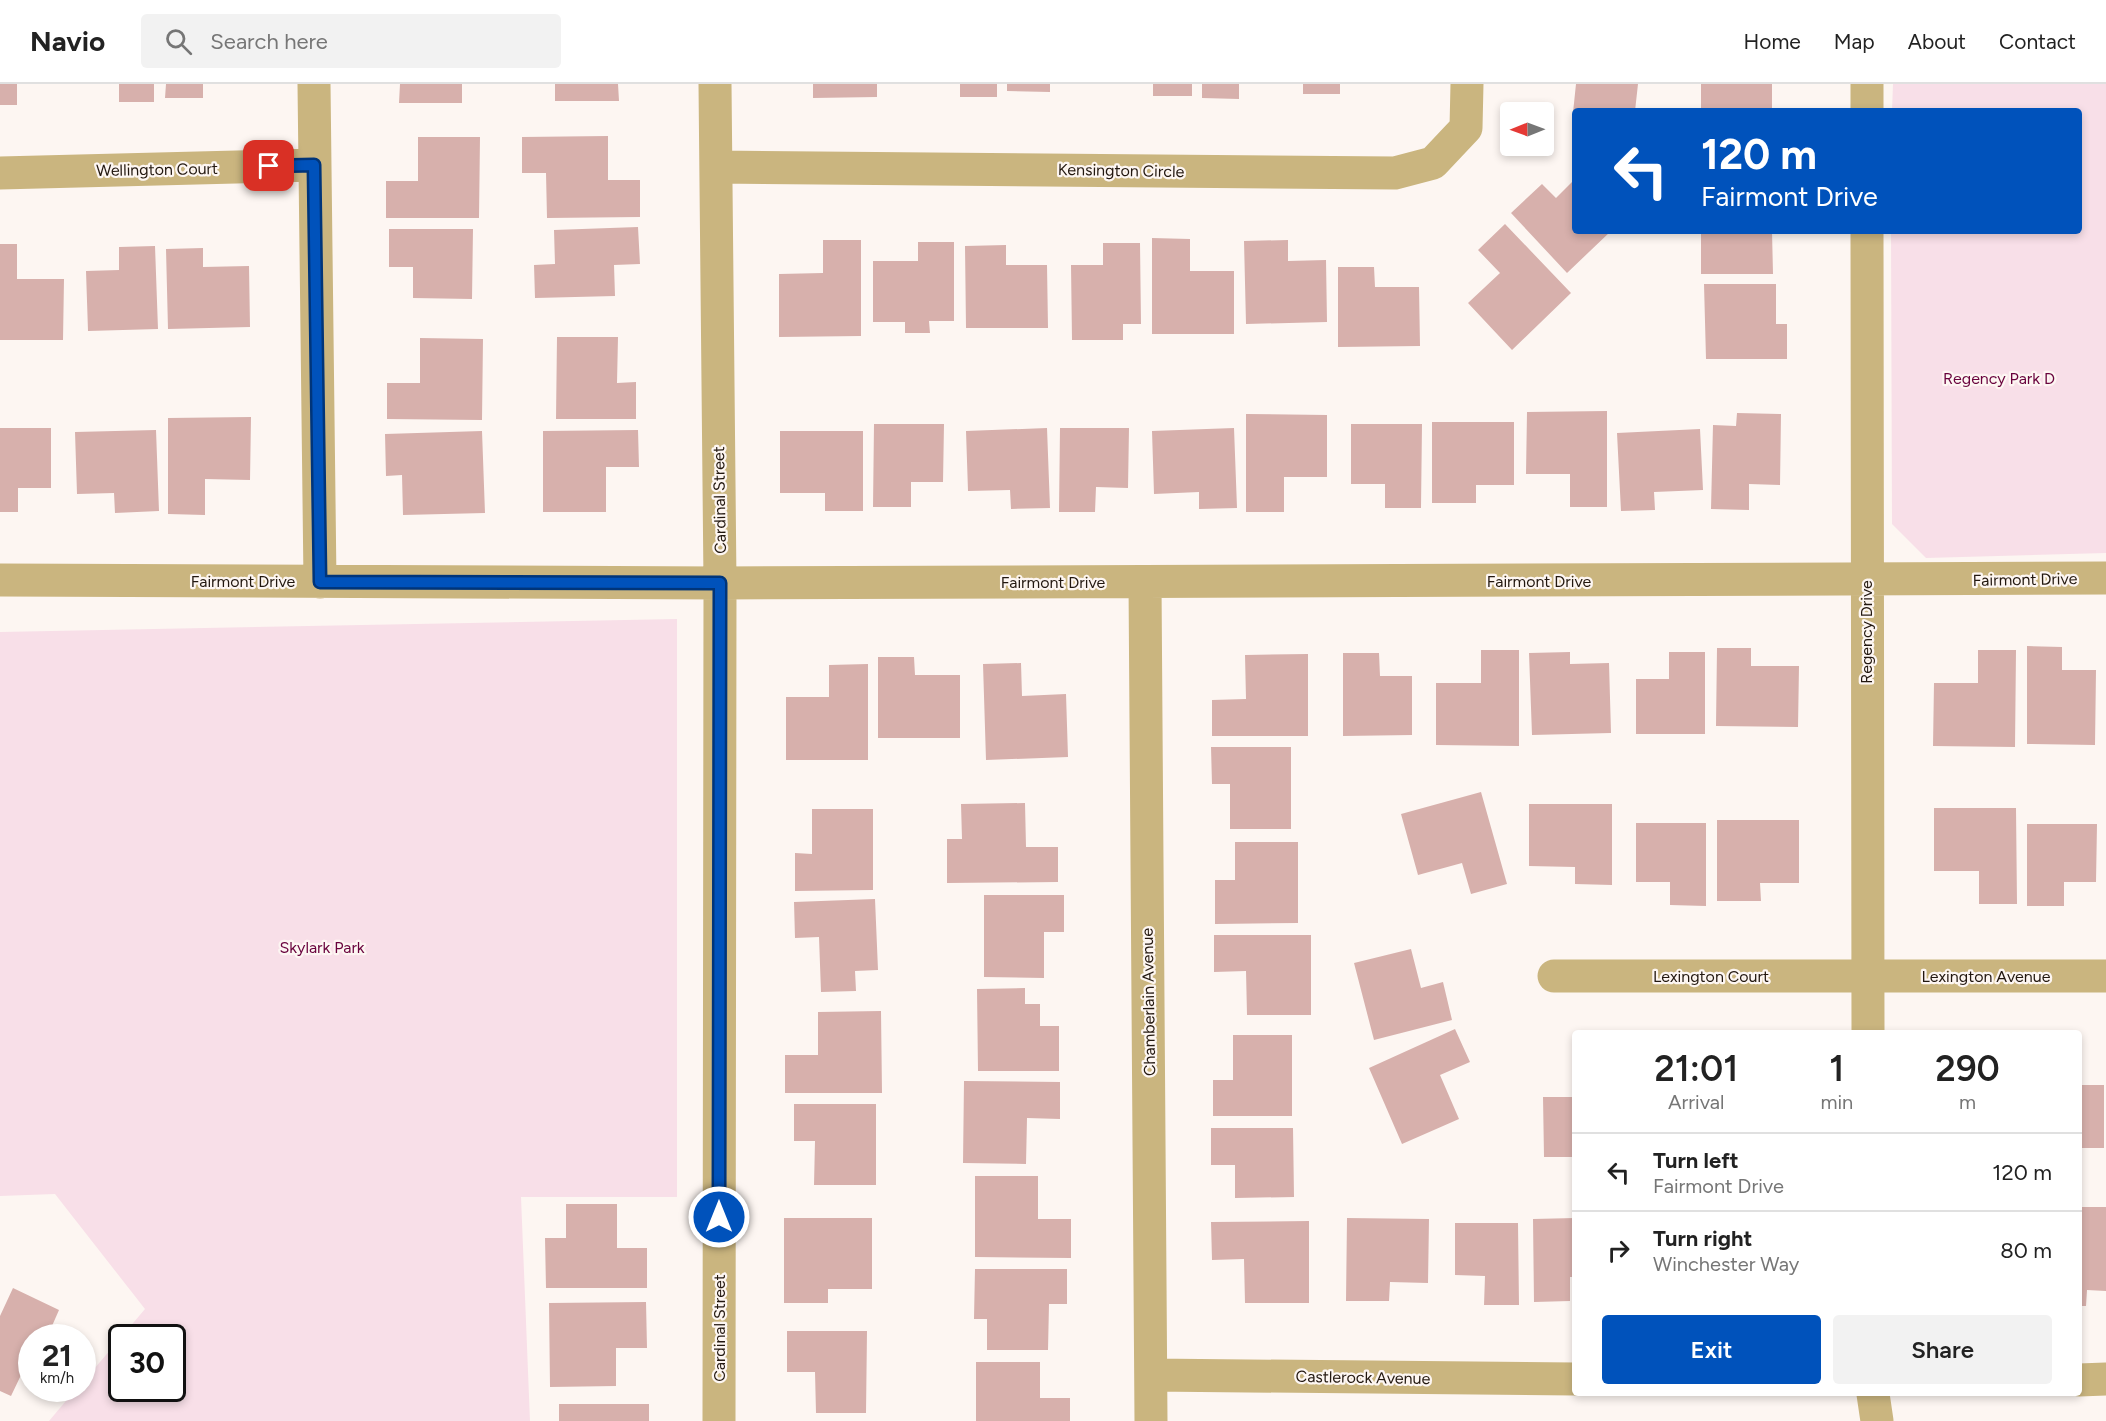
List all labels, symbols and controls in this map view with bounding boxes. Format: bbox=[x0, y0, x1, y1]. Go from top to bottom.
search box bbox=[141, 14, 561, 68]
text: Navio bbox=[30, 24, 105, 58]
icon: search bbox=[162, 25, 195, 58]
text: Search here bbox=[210, 28, 328, 55]
text: Home bbox=[1744, 29, 1801, 54]
text: Map bbox=[1834, 29, 1875, 54]
text: About bbox=[1908, 29, 1966, 54]
text: Contact bbox=[1999, 29, 2076, 54]
north arrow bbox=[1500, 102, 1554, 156]
map controls bbox=[1500, 102, 1554, 156]
text: 120 m bbox=[1701, 129, 1817, 180]
icon: left bbox=[1602, 132, 1680, 210]
pin bbox=[243, 140, 294, 191]
icon: arrive bbox=[252, 149, 285, 182]
street label: Wellington Court bbox=[96, 159, 218, 180]
street label: Kensington Circle bbox=[1058, 160, 1185, 181]
text: Fairmont Drive bbox=[1701, 180, 1878, 213]
park label: Regency Park D bbox=[1943, 369, 2055, 388]
street label: Cardinal Street bbox=[709, 446, 730, 554]
street label: Fairmont Drive bbox=[1972, 569, 2078, 590]
street label: Fairmont Drive bbox=[191, 572, 296, 591]
street label: Fairmont Drive bbox=[1487, 572, 1592, 591]
street label: Fairmont Drive bbox=[1001, 573, 1106, 592]
street label: Regency Drive bbox=[1857, 580, 1876, 684]
street label: Chamberlain Avenue bbox=[1138, 928, 1159, 1076]
park label: Skylark Park bbox=[279, 938, 365, 957]
street label: Lexington Court bbox=[1653, 967, 1769, 986]
street label: Lexington Avenue bbox=[1922, 967, 2051, 986]
text: 21:01 bbox=[1654, 1047, 1738, 1090]
text: 1 bbox=[1829, 1047, 1844, 1090]
text: 290 bbox=[1935, 1047, 2000, 1090]
text: Arrival bbox=[1668, 1090, 1724, 1114]
text: min bbox=[1820, 1090, 1853, 1114]
text: m bbox=[1959, 1090, 1976, 1114]
text: Turn left bbox=[1653, 1147, 1739, 1174]
icon: left bbox=[1602, 1156, 1635, 1189]
text: 120 m bbox=[1992, 1159, 2052, 1186]
text: Fairmont Drive bbox=[1653, 1174, 1784, 1198]
position arrow bbox=[687, 1185, 751, 1249]
text: Turn right bbox=[1653, 1225, 1752, 1252]
icon: right bbox=[1602, 1234, 1635, 1267]
text: 80 m bbox=[2000, 1237, 2052, 1264]
text: Winchester Way bbox=[1653, 1252, 1799, 1276]
street label: Cardinal Street bbox=[710, 1274, 729, 1382]
button: Exit bbox=[1602, 1315, 1821, 1384]
button: Share bbox=[1833, 1315, 2052, 1384]
speed limit sign: 30 bbox=[108, 1324, 186, 1402]
text: 21 bbox=[42, 1337, 72, 1374]
street label: Castlerock Avenue bbox=[1296, 1367, 1431, 1388]
text: km/h bbox=[40, 1369, 74, 1387]

